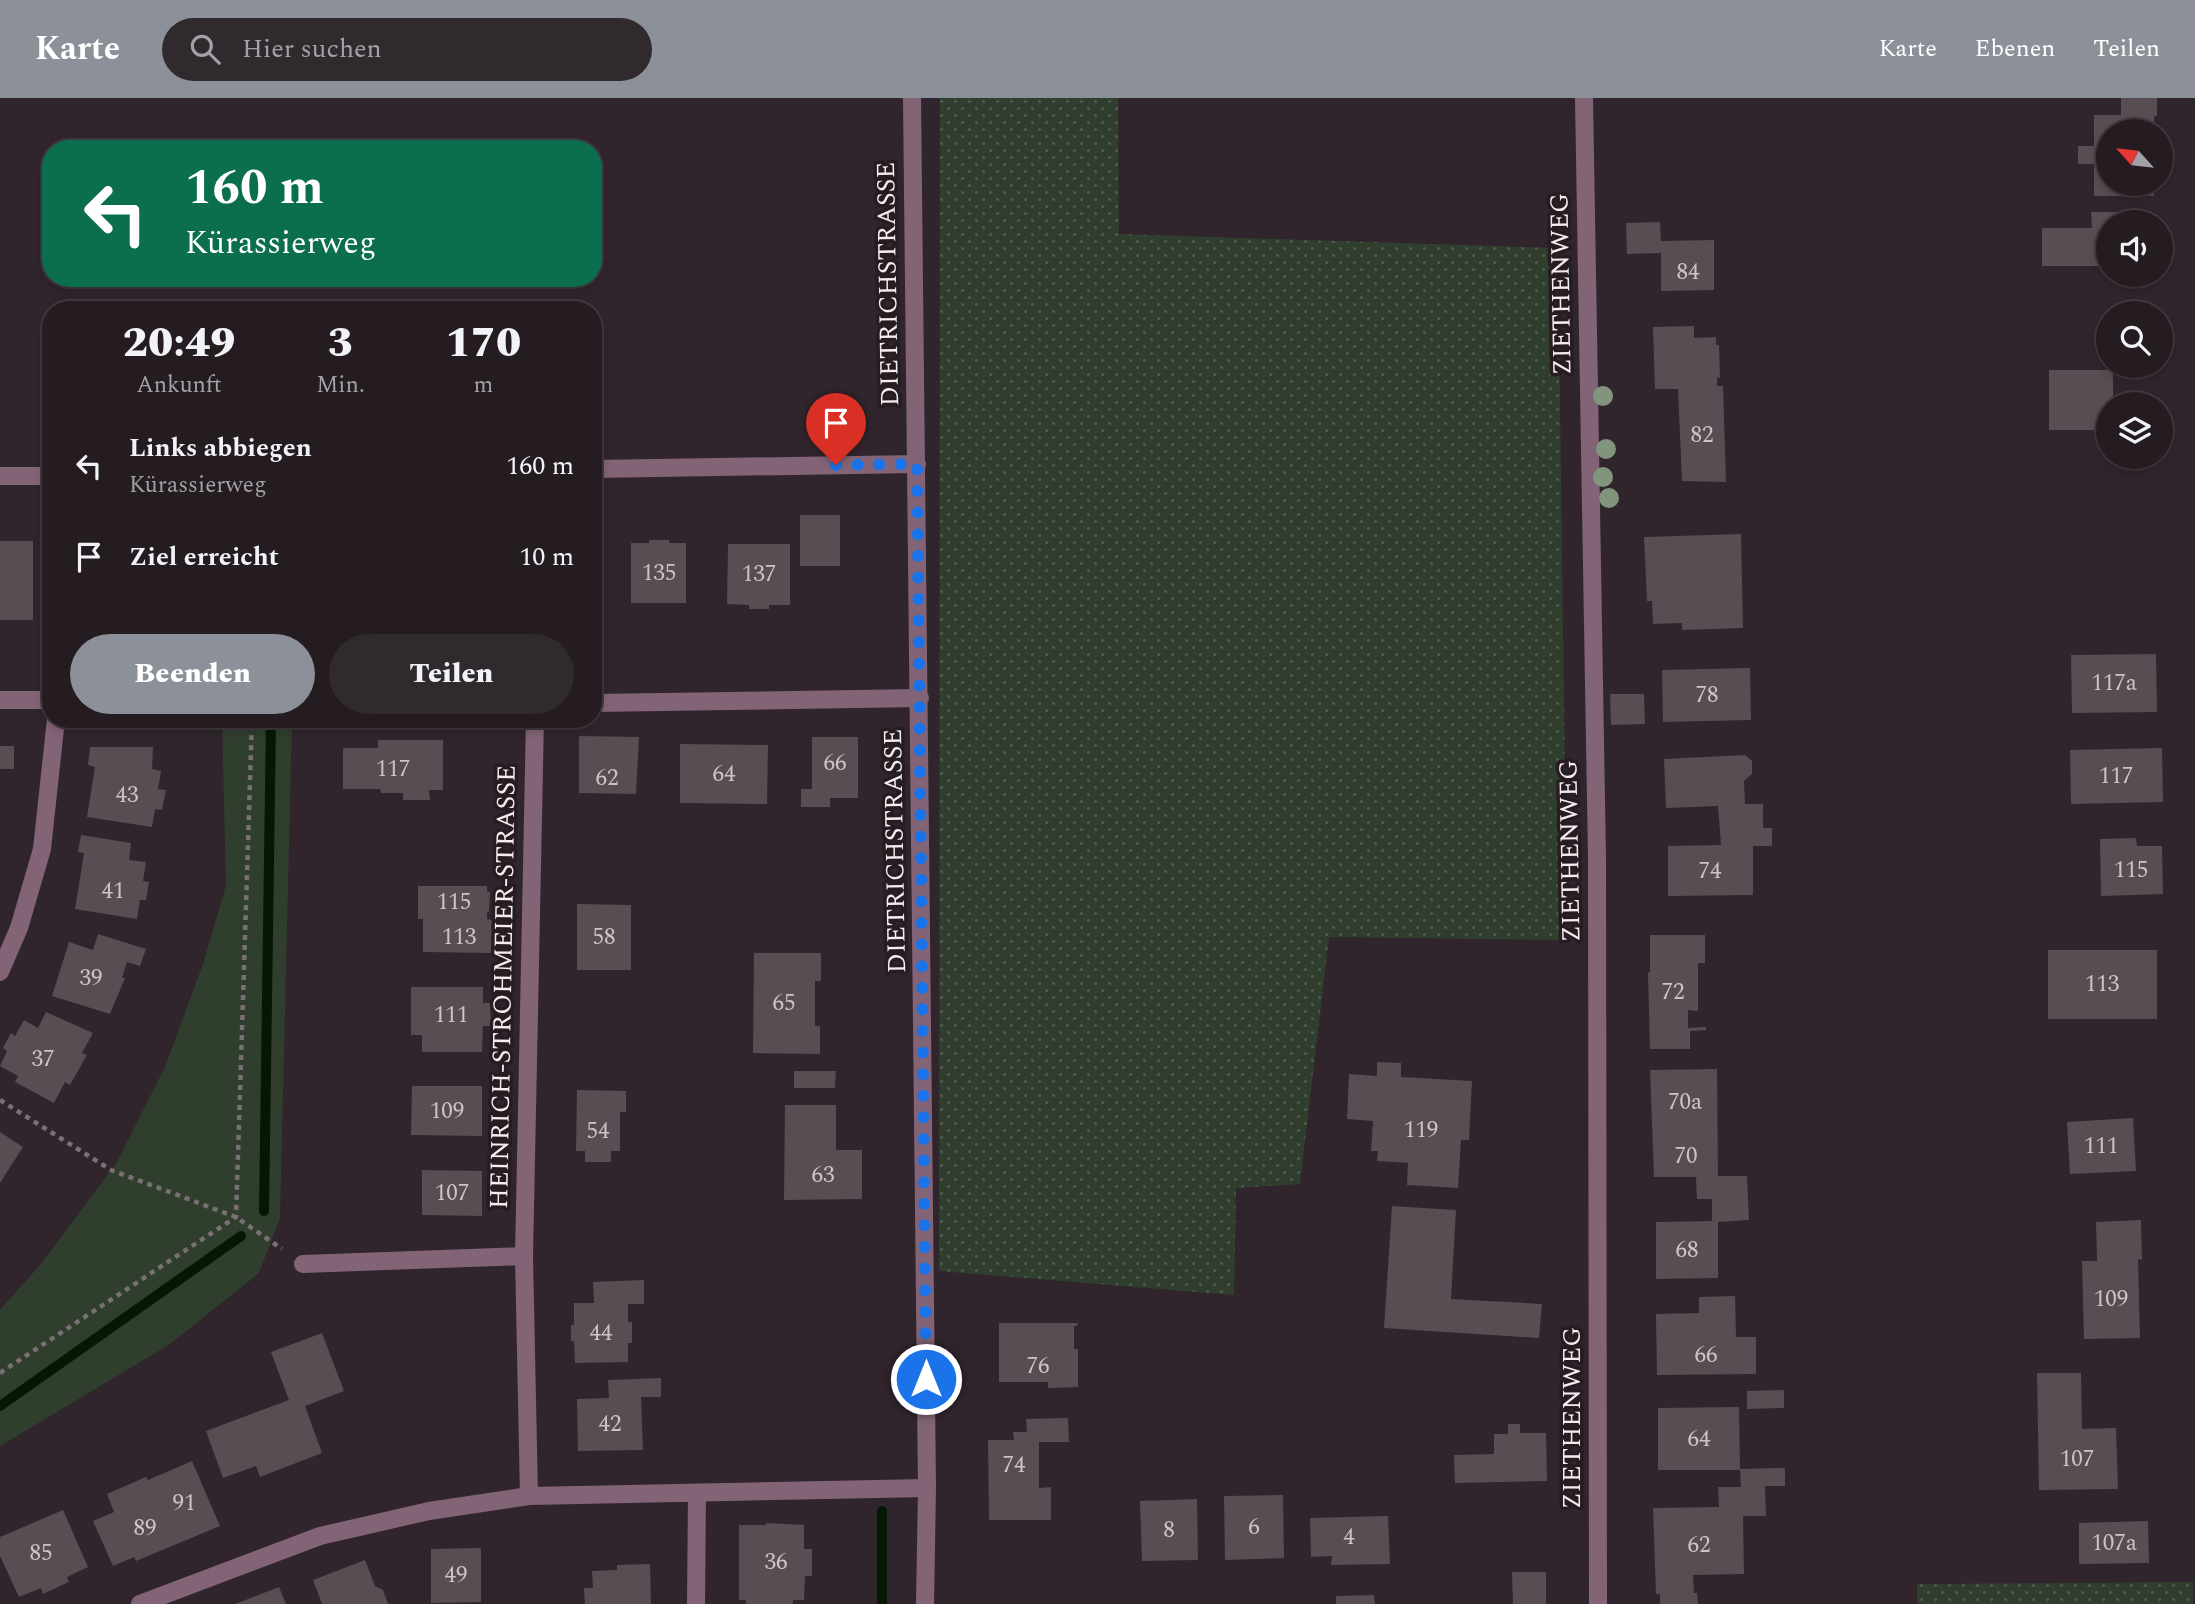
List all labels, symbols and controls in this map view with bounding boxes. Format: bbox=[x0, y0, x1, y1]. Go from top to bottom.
search box bbox=[162, 18, 652, 81]
text: Karte bbox=[35, 24, 120, 74]
text: Hier suchen bbox=[242, 29, 382, 69]
icon: search bbox=[186, 30, 224, 68]
text: Karte bbox=[1879, 31, 1937, 67]
text: Ebenen bbox=[1975, 31, 2055, 67]
text: Teilen bbox=[2093, 31, 2160, 67]
north arrow bbox=[2096, 119, 2174, 196]
map controls bbox=[2096, 119, 2173, 469]
text: 160 m bbox=[185, 151, 324, 226]
street label: DIETRICHSTRASSE bbox=[866, 161, 910, 407]
icon: left bbox=[70, 168, 161, 259]
street label: ZIETHENWEG bbox=[1539, 192, 1583, 376]
button: sound bbox=[2096, 210, 2173, 287]
text: Kürassierweg bbox=[185, 219, 376, 268]
house number: 84 bbox=[1677, 255, 1700, 290]
button: search bbox=[2096, 301, 2173, 378]
text: 20:49 bbox=[123, 312, 235, 375]
text: 3 bbox=[328, 312, 353, 375]
text: 170 bbox=[446, 312, 521, 375]
text: Ankunft bbox=[136, 368, 222, 403]
text: Min. bbox=[316, 368, 365, 403]
text: m bbox=[473, 368, 493, 403]
button: layers bbox=[2096, 392, 2173, 469]
pin bbox=[806, 393, 866, 465]
icon: arrive bbox=[817, 404, 855, 442]
house number: 82 bbox=[1691, 418, 1714, 453]
text: Links abbiegen bbox=[129, 428, 312, 468]
text: 160 m bbox=[506, 446, 574, 486]
icon: left bbox=[70, 447, 108, 485]
text: Kürassierweg bbox=[129, 468, 266, 503]
text: Ziel erreicht bbox=[129, 537, 279, 577]
text: 10 m bbox=[519, 537, 574, 577]
icon: arrive bbox=[70, 538, 108, 576]
house number: 135 bbox=[642, 556, 676, 591]
house number: 137 bbox=[742, 557, 776, 592]
button: Beenden bbox=[70, 634, 315, 714]
button: Teilen bbox=[329, 634, 574, 714]
house number: 117a bbox=[2091, 666, 2137, 701]
house number: 78 bbox=[1696, 678, 1719, 713]
street label: DIETRICHSTRASSE bbox=[873, 728, 917, 974]
house number: 66 bbox=[824, 746, 847, 781]
house number: 117 bbox=[376, 752, 410, 787]
house number: 64 bbox=[713, 757, 736, 792]
street label: ZIETHENWEG bbox=[1548, 759, 1592, 943]
house number: 117 bbox=[2099, 759, 2133, 794]
house number: 62 bbox=[596, 761, 619, 796]
street label: HEINRICH-STROHMEIER-STRASSE bbox=[479, 765, 527, 1209]
house number: 43 bbox=[116, 778, 139, 813]
house number: 115 bbox=[2114, 853, 2148, 888]
house number: 74 bbox=[1699, 854, 1722, 889]
house number: 41 bbox=[102, 874, 125, 909]
house number: 115 bbox=[437, 885, 471, 920]
house number: 113 bbox=[442, 920, 476, 955]
house number: 58 bbox=[593, 920, 616, 955]
house number: 39 bbox=[80, 961, 103, 996]
house number: 113 bbox=[2085, 967, 2119, 1002]
house number: 72 bbox=[1662, 975, 1685, 1010]
house number: 65 bbox=[773, 986, 796, 1021]
house number: 111 bbox=[434, 998, 468, 1033]
house number: 37 bbox=[32, 1042, 55, 1077]
house number: 70a bbox=[1668, 1085, 1702, 1120]
house number: 109 bbox=[430, 1094, 464, 1129]
house number: 119 bbox=[1404, 1113, 1438, 1148]
house number: 54 bbox=[587, 1114, 610, 1149]
house number: 111 bbox=[2084, 1129, 2118, 1164]
house number: 70 bbox=[1675, 1139, 1698, 1174]
house number: 63 bbox=[812, 1158, 835, 1193]
house number: 107 bbox=[435, 1176, 469, 1211]
house number: 68 bbox=[1676, 1233, 1699, 1268]
house number: 109 bbox=[2094, 1282, 2128, 1317]
house number: 44 bbox=[590, 1316, 613, 1351]
street label: ZIETHENWEG bbox=[1552, 1327, 1592, 1509]
house number: 66 bbox=[1695, 1338, 1718, 1373]
position arrow bbox=[889, 1342, 963, 1416]
house number: 76 bbox=[1027, 1349, 1050, 1384]
house number: 42 bbox=[599, 1407, 622, 1442]
house number: 64 bbox=[1688, 1422, 1711, 1457]
house number: 107 bbox=[2060, 1442, 2094, 1477]
house number: 74 bbox=[1003, 1448, 1026, 1483]
house number: 91 bbox=[173, 1486, 196, 1521]
house number: 6 bbox=[1248, 1510, 1260, 1545]
house number: 89 bbox=[134, 1511, 157, 1546]
house number: 8 bbox=[1163, 1513, 1175, 1548]
house number: 4 bbox=[1343, 1520, 1355, 1555]
house number: 107a bbox=[2091, 1526, 2137, 1561]
house number: 62 bbox=[1688, 1528, 1711, 1563]
house number: 85 bbox=[30, 1536, 53, 1571]
house number: 36 bbox=[765, 1545, 788, 1580]
house number: 49 bbox=[445, 1558, 468, 1593]

